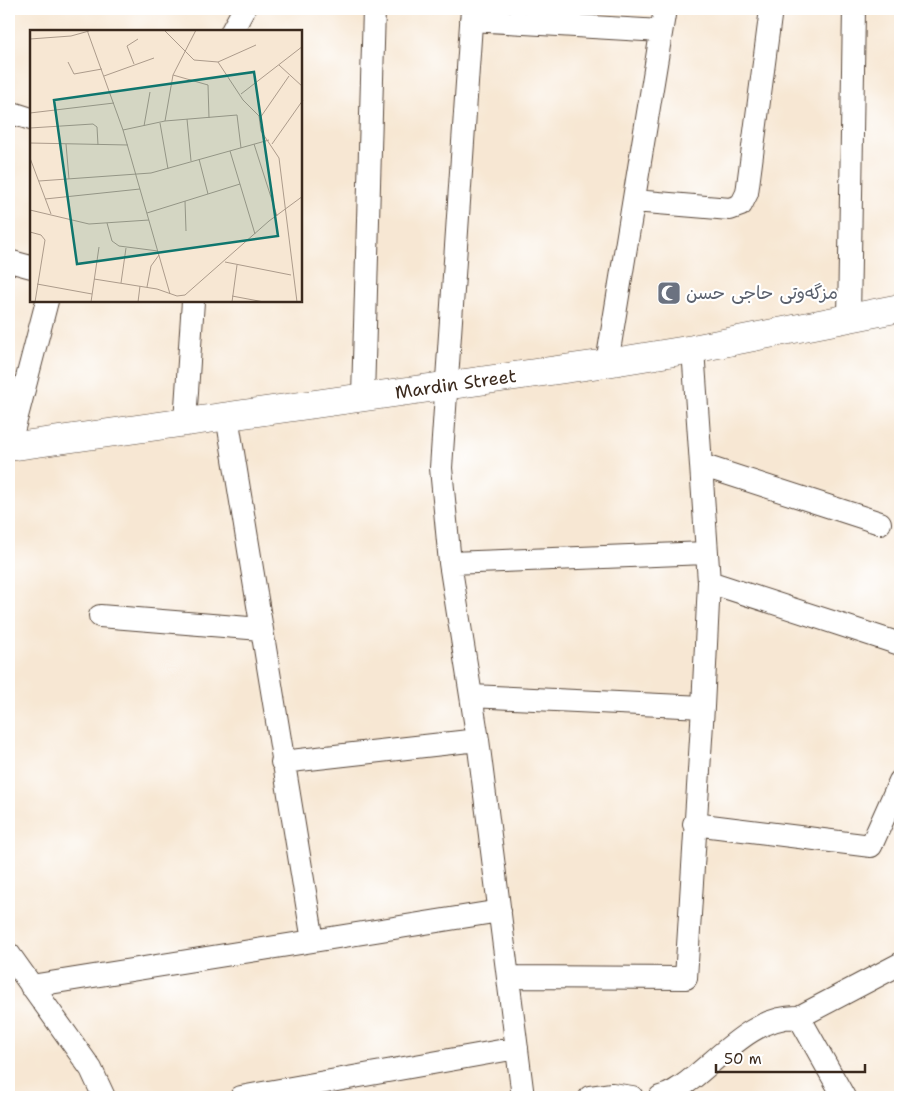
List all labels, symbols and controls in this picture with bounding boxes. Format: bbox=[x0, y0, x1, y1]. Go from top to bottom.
inset map bbox=[30, 30, 302, 302]
mosque icon: مزگەوتی حاجی حسن bbox=[656, 280, 682, 306]
place label: مزگەوتی حاجی حسن bbox=[686, 281, 838, 305]
street label: Mardin Street bbox=[393, 364, 518, 405]
scale bar bbox=[716, 1041, 865, 1073]
text: 50 m bbox=[724, 1049, 762, 1069]

